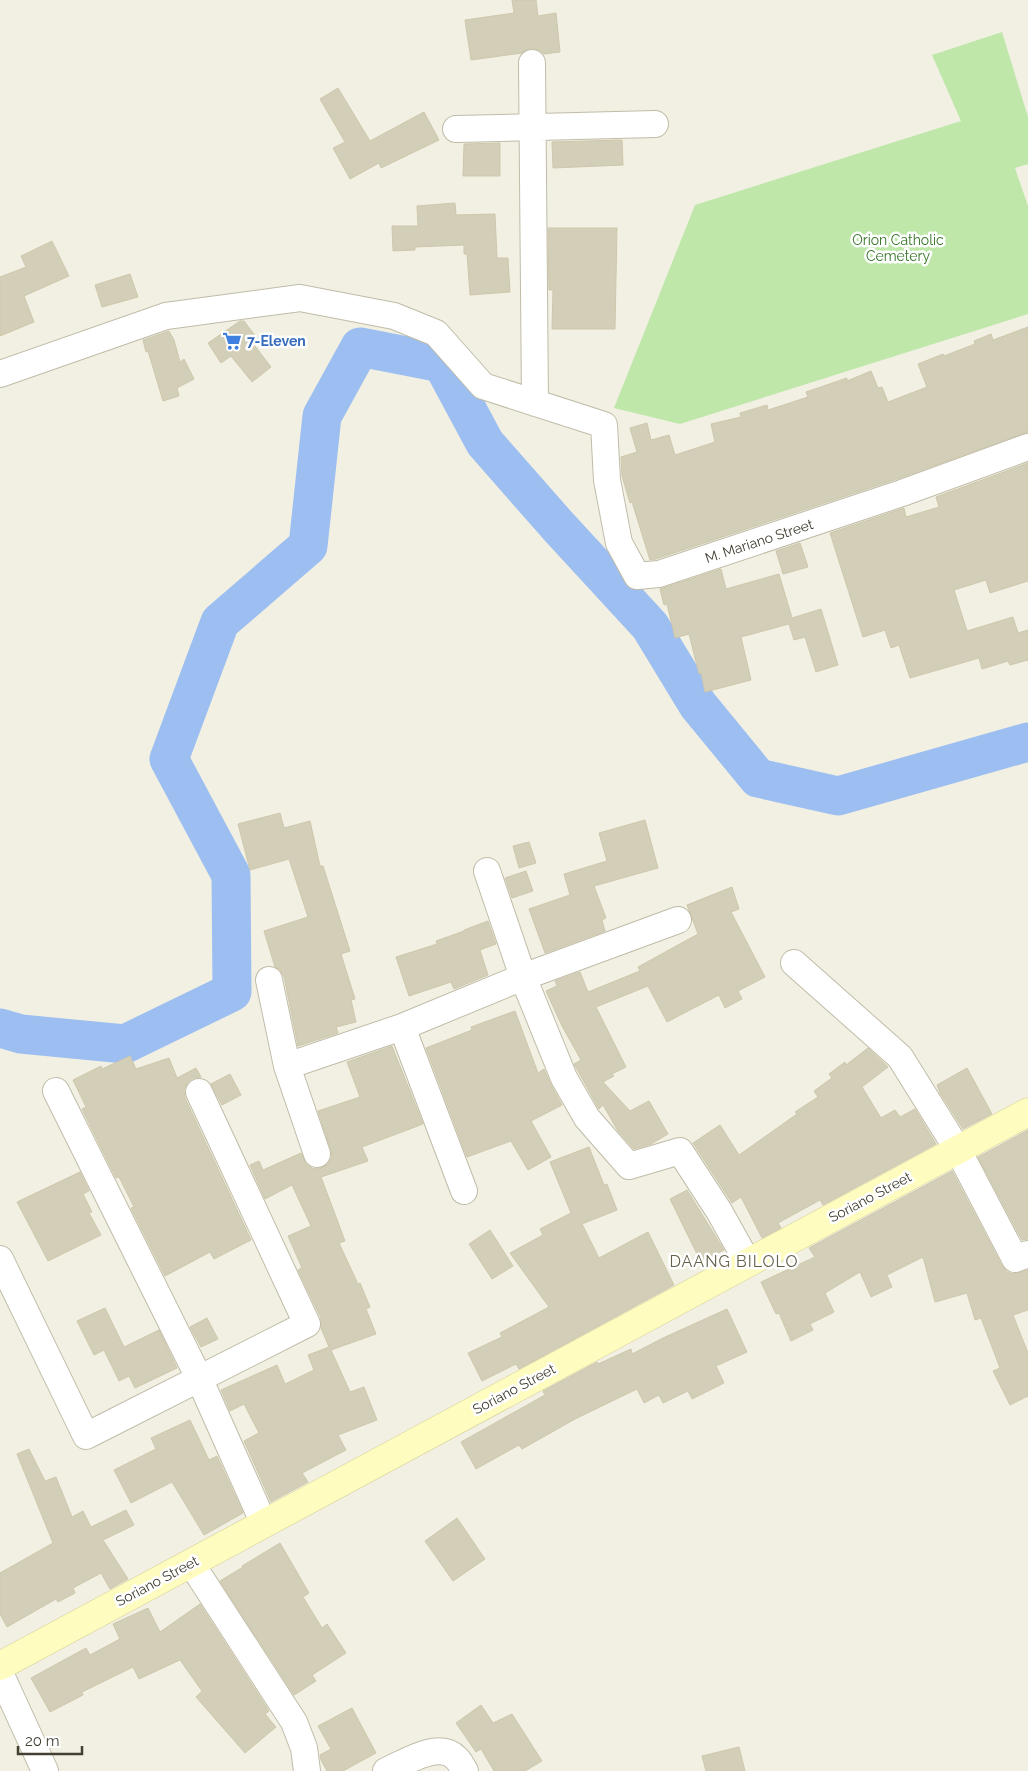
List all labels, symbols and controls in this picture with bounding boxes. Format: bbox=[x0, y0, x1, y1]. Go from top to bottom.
park label: Orion Catholic Cemetery bbox=[852, 232, 944, 264]
supermarket icon: 7-Eleven bbox=[221, 330, 243, 352]
place label: 7-Eleven bbox=[247, 333, 306, 349]
street label: M. Mariano Street bbox=[703, 516, 815, 566]
street label: Soriano Street bbox=[826, 1168, 914, 1225]
district label: DAANG BILOLO bbox=[670, 1252, 798, 1271]
street label: Soriano Street bbox=[470, 1360, 558, 1417]
street label: Soriano Street bbox=[113, 1552, 201, 1609]
scale bar bbox=[18, 1724, 81, 1756]
text: 20 m bbox=[25, 1732, 60, 1750]

